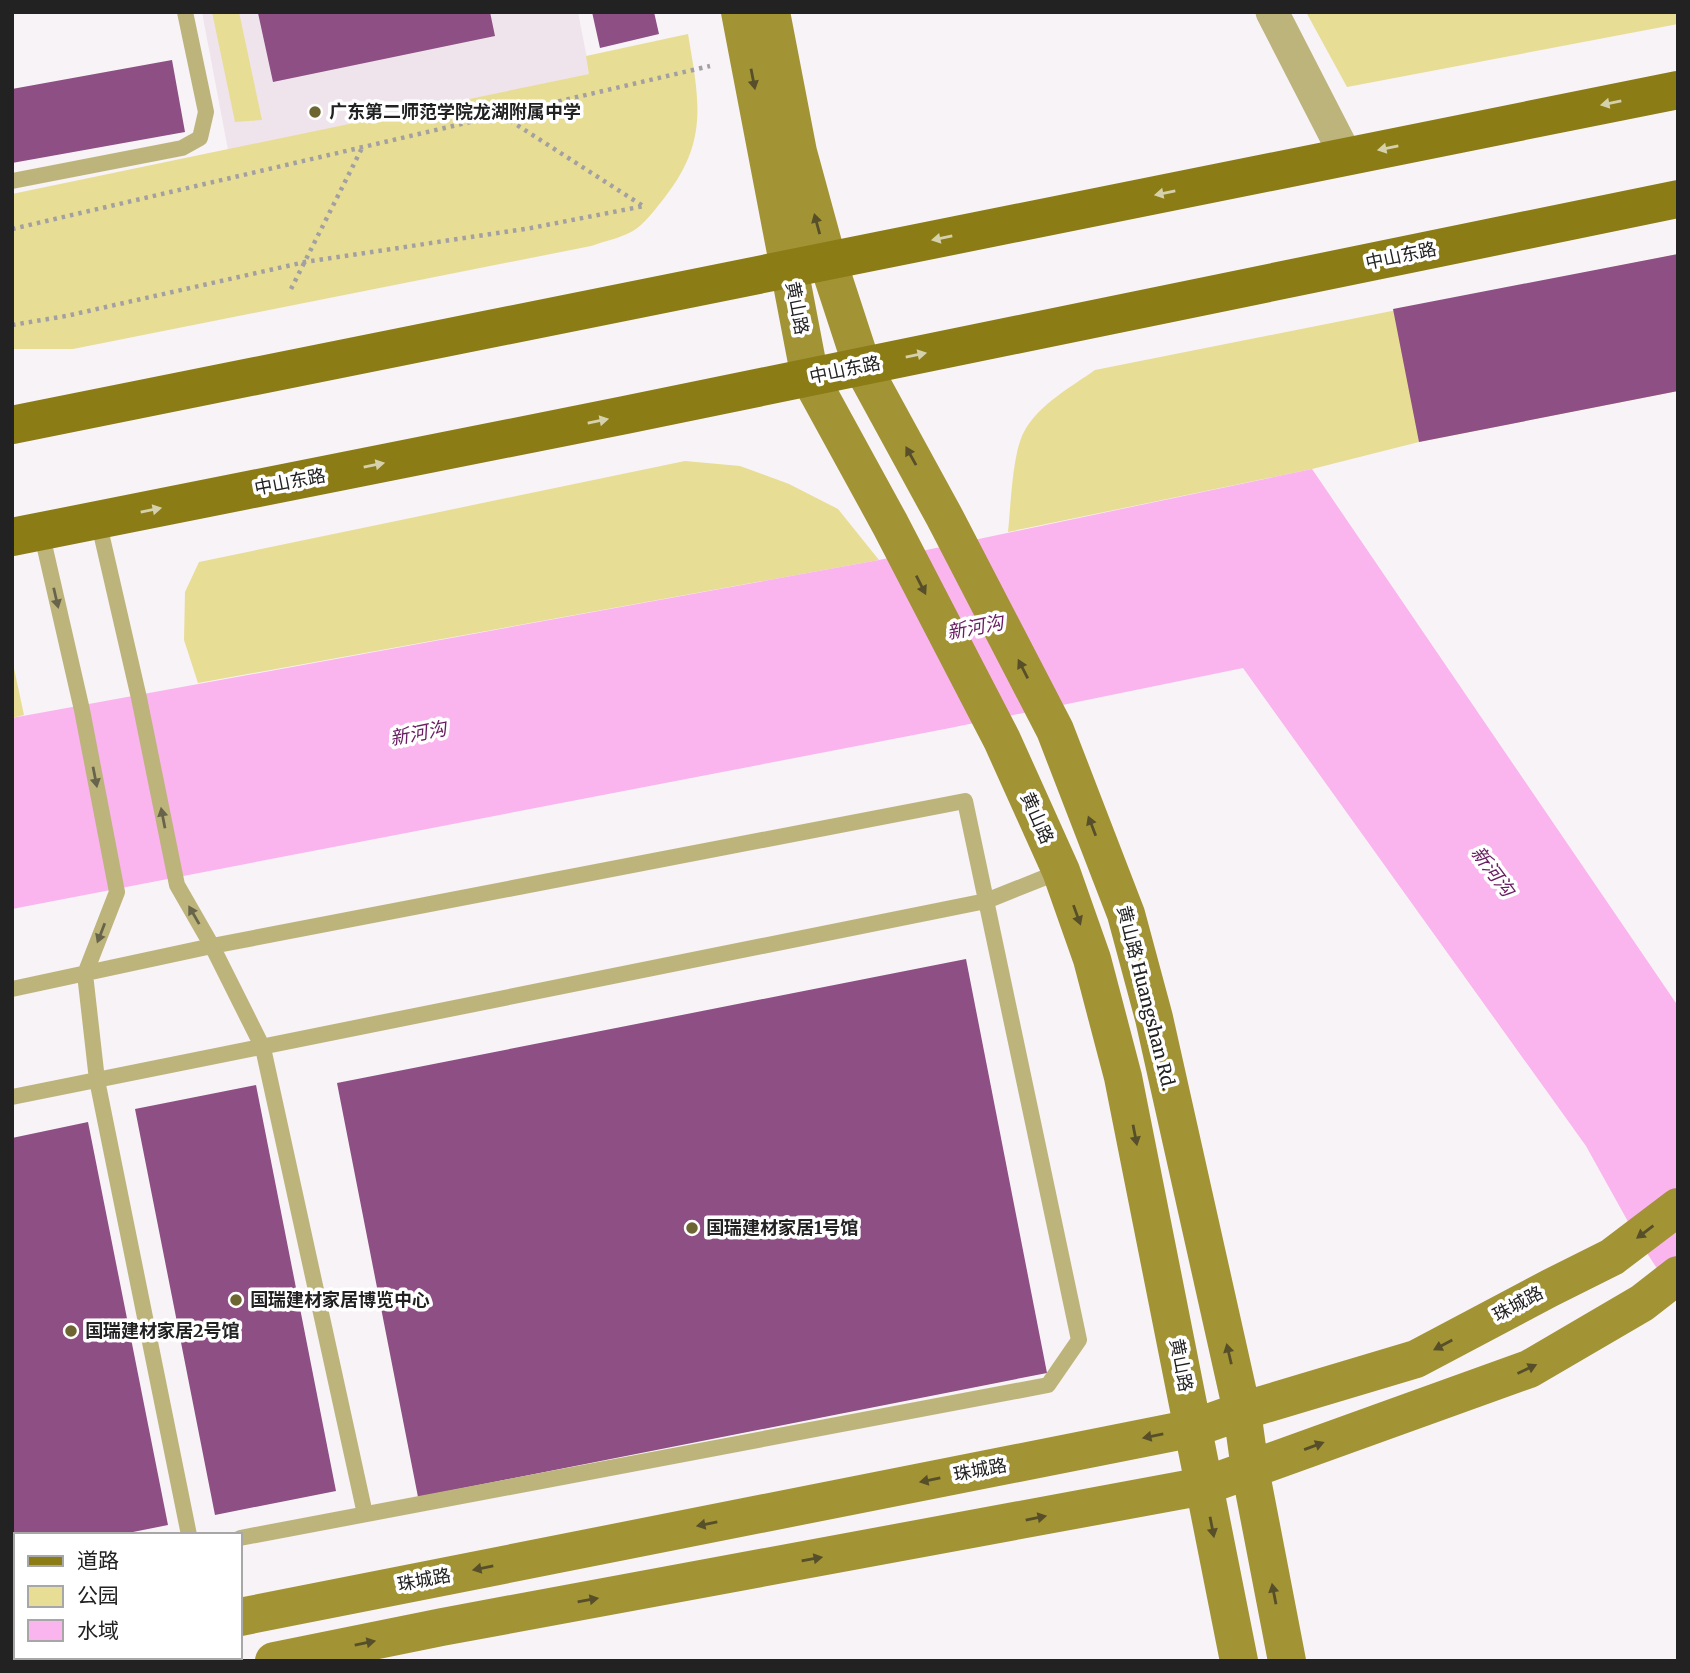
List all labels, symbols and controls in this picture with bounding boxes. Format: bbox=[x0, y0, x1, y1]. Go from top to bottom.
one-way arrow bbox=[747, 68, 758, 90]
one-way arrow bbox=[1600, 98, 1622, 109]
place label: 广东第二师范学院龙湖附属中学 bbox=[329, 100, 581, 123]
marker: 广东第二师范学院龙湖附属中学 bbox=[307, 104, 323, 120]
one-way arrow bbox=[1377, 142, 1399, 153]
one-way arrow bbox=[1154, 187, 1176, 198]
one-way arrow bbox=[811, 213, 822, 235]
one-way arrow bbox=[931, 233, 953, 244]
street label: 中山东路 bbox=[1363, 237, 1439, 274]
street label: 黄山路 bbox=[781, 279, 814, 337]
one-way arrow bbox=[905, 349, 927, 360]
street label: 中山东路 bbox=[807, 351, 883, 388]
one-way arrow bbox=[587, 415, 609, 426]
one-way arrow bbox=[905, 447, 917, 466]
one-way arrow bbox=[363, 460, 385, 471]
street label: 中山东路 bbox=[252, 463, 327, 500]
one-way arrow bbox=[140, 504, 162, 515]
one-way arrow bbox=[915, 575, 927, 595]
one-way arrow bbox=[51, 587, 62, 609]
water label: 新河沟 bbox=[945, 609, 1007, 644]
one-way arrow bbox=[1018, 659, 1029, 679]
water label: 新河沟 bbox=[388, 715, 450, 750]
one-way arrow bbox=[89, 766, 100, 788]
street label: 黄山路 bbox=[1016, 788, 1059, 847]
one-way arrow bbox=[158, 807, 169, 829]
one-way arrow bbox=[1087, 816, 1098, 837]
water label: 新河沟 bbox=[1466, 841, 1521, 903]
street label: 黄山路 Huangshan Rd. bbox=[1112, 903, 1181, 1093]
one-way arrow bbox=[1072, 905, 1083, 926]
one-way arrow bbox=[188, 906, 201, 925]
one-way arrow bbox=[96, 923, 107, 944]
one-way arrow bbox=[1129, 1124, 1140, 1146]
place label: 国瑞建材家居1号馆 bbox=[706, 1216, 858, 1239]
marker: 国瑞建材家居1号馆 bbox=[684, 1220, 700, 1236]
one-way arrow bbox=[1636, 1225, 1654, 1239]
street label: 珠城路 bbox=[1489, 1281, 1547, 1326]
place label: 国瑞建材家居博览中心 bbox=[250, 1288, 430, 1311]
marker: 国瑞建材家居博览中心 bbox=[228, 1292, 244, 1308]
place label: 国瑞建材家居2号馆 bbox=[85, 1319, 240, 1342]
marker: 国瑞建材家居2号馆 bbox=[63, 1323, 79, 1339]
street label: 黄山路 bbox=[1165, 1336, 1198, 1394]
one-way arrow bbox=[1433, 1339, 1452, 1351]
one-way arrow bbox=[1223, 1343, 1234, 1365]
one-way arrow bbox=[1517, 1363, 1538, 1374]
one-way arrow bbox=[1142, 1430, 1164, 1441]
one-way arrow bbox=[1303, 1440, 1324, 1451]
street label: 珠城路 bbox=[951, 1453, 1009, 1486]
one-way arrow bbox=[919, 1475, 941, 1486]
one-way arrow bbox=[1025, 1512, 1047, 1523]
one-way arrow bbox=[1207, 1516, 1218, 1538]
one-way arrow bbox=[696, 1519, 718, 1530]
legend bbox=[14, 1533, 242, 1659]
text: 道路 bbox=[77, 1547, 119, 1574]
one-way arrow bbox=[801, 1553, 823, 1564]
street label: 珠城路 bbox=[395, 1563, 453, 1596]
one-way arrow bbox=[472, 1563, 494, 1574]
text: 公园 bbox=[77, 1582, 119, 1609]
one-way arrow bbox=[1268, 1583, 1279, 1605]
one-way arrow bbox=[577, 1595, 599, 1606]
text: 水域 bbox=[77, 1617, 119, 1644]
one-way arrow bbox=[354, 1637, 376, 1648]

